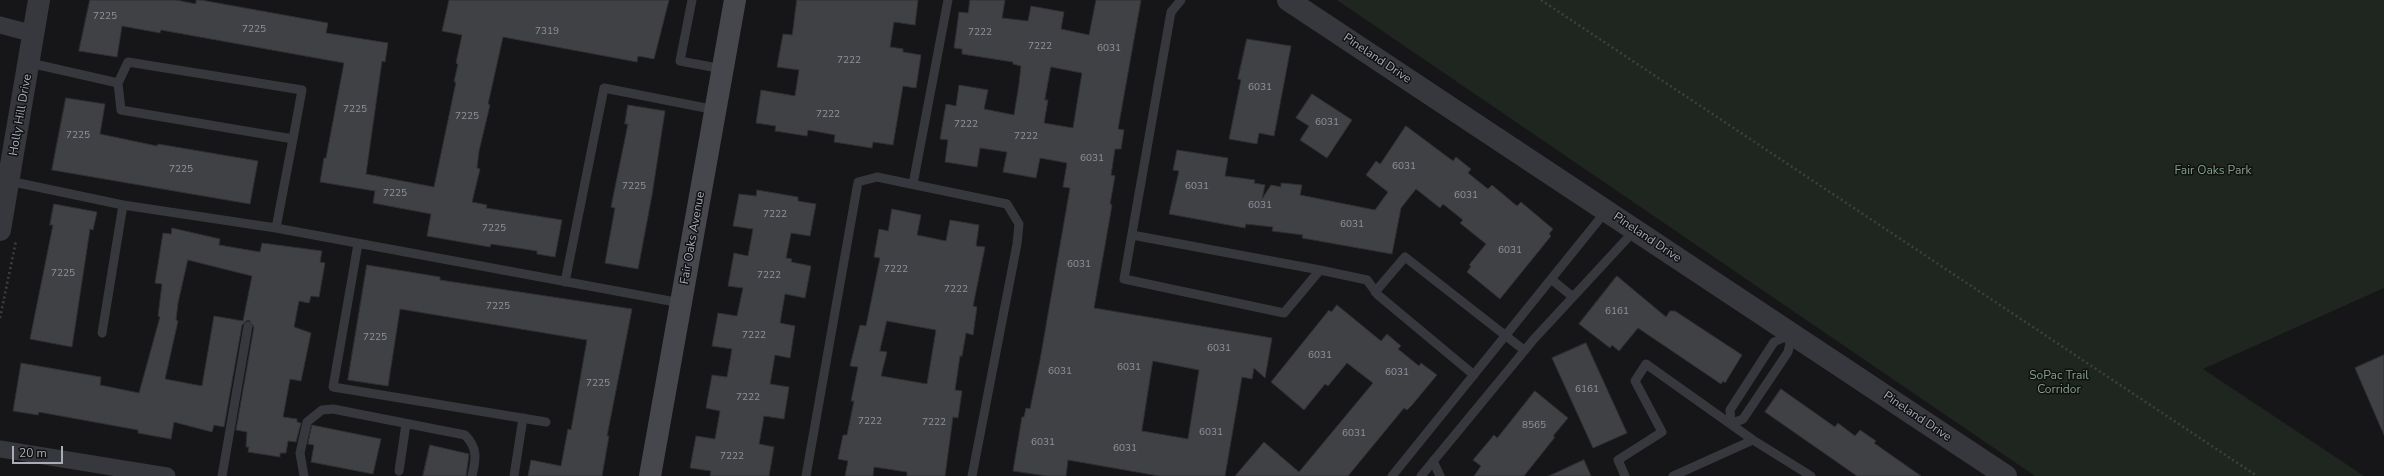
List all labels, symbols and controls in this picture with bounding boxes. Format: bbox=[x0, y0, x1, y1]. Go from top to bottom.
house number: 7225 bbox=[93, 11, 117, 23]
house number: 7225 bbox=[242, 24, 266, 36]
house number: 7319 bbox=[535, 26, 559, 38]
house number: 7222 bbox=[968, 27, 992, 39]
street label: Pineland Drive bbox=[1340, 31, 1414, 87]
house number: 7222 bbox=[1028, 41, 1052, 53]
house number: 6031 bbox=[1097, 43, 1121, 55]
house number: 7222 bbox=[837, 55, 861, 67]
street label: Holly Hill Drive bbox=[7, 73, 35, 157]
house number: 6031 bbox=[1248, 82, 1272, 94]
house number: 7225 bbox=[343, 104, 367, 116]
house number: 7222 bbox=[816, 109, 840, 121]
house number: 7225 bbox=[455, 111, 479, 123]
house number: 6031 bbox=[1315, 117, 1339, 129]
house number: 7222 bbox=[954, 119, 978, 131]
house number: 7225 bbox=[66, 130, 90, 142]
house number: 7222 bbox=[1014, 131, 1038, 143]
house number: 6031 bbox=[1080, 153, 1104, 165]
house number: 6031 bbox=[1392, 161, 1416, 173]
house number: 7225 bbox=[169, 164, 193, 176]
park label: Fair Oaks Park bbox=[2174, 164, 2252, 178]
house number: 7225 bbox=[622, 181, 646, 193]
house number: 6031 bbox=[1185, 181, 1209, 193]
house number: 7225 bbox=[383, 188, 407, 200]
street label: Fair Oaks Avenue bbox=[678, 190, 708, 286]
house number: 6031 bbox=[1454, 190, 1478, 202]
house number: 6031 bbox=[1248, 200, 1272, 212]
house number: 7222 bbox=[763, 209, 787, 221]
street label: Pineland Drive bbox=[1610, 210, 1684, 266]
house number: 6031 bbox=[1340, 219, 1364, 231]
house number: 7225 bbox=[482, 223, 506, 235]
house number: 6031 bbox=[1498, 245, 1522, 257]
house number: 6031 bbox=[1067, 259, 1091, 271]
house number: 7222 bbox=[884, 264, 908, 276]
house number: 7225 bbox=[51, 268, 75, 280]
house number: 7222 bbox=[757, 270, 781, 282]
house number: 7222 bbox=[944, 284, 968, 296]
house number: 7225 bbox=[486, 301, 510, 313]
house number: 6161 bbox=[1605, 306, 1629, 318]
house number: 7222 bbox=[742, 330, 766, 342]
house number: 7225 bbox=[363, 332, 387, 344]
house number: 6031 bbox=[1207, 343, 1231, 355]
house number: 6031 bbox=[1308, 350, 1332, 362]
house number: 6031 bbox=[1117, 362, 1141, 374]
house number: 6031 bbox=[1048, 366, 1072, 378]
house number: 6031 bbox=[1385, 367, 1409, 379]
park label: SoPac Trail Corridor bbox=[2029, 369, 2089, 397]
house number: 7225 bbox=[586, 378, 610, 390]
house number: 6161 bbox=[1575, 384, 1599, 396]
street label: Pineland Drive bbox=[1880, 389, 1954, 445]
house number: 7222 bbox=[736, 392, 760, 404]
house number: 7222 bbox=[858, 416, 882, 428]
house number: 7222 bbox=[922, 417, 946, 429]
house number: 8565 bbox=[1522, 420, 1546, 432]
house number: 6031 bbox=[1199, 427, 1223, 439]
house number: 6031 bbox=[1342, 428, 1366, 440]
house number: 6031 bbox=[1031, 437, 1055, 449]
scale bar bbox=[14, 438, 65, 464]
house number: 6031 bbox=[1113, 443, 1137, 455]
text: 20 m bbox=[19, 445, 47, 461]
house number: 7222 bbox=[720, 451, 744, 463]

